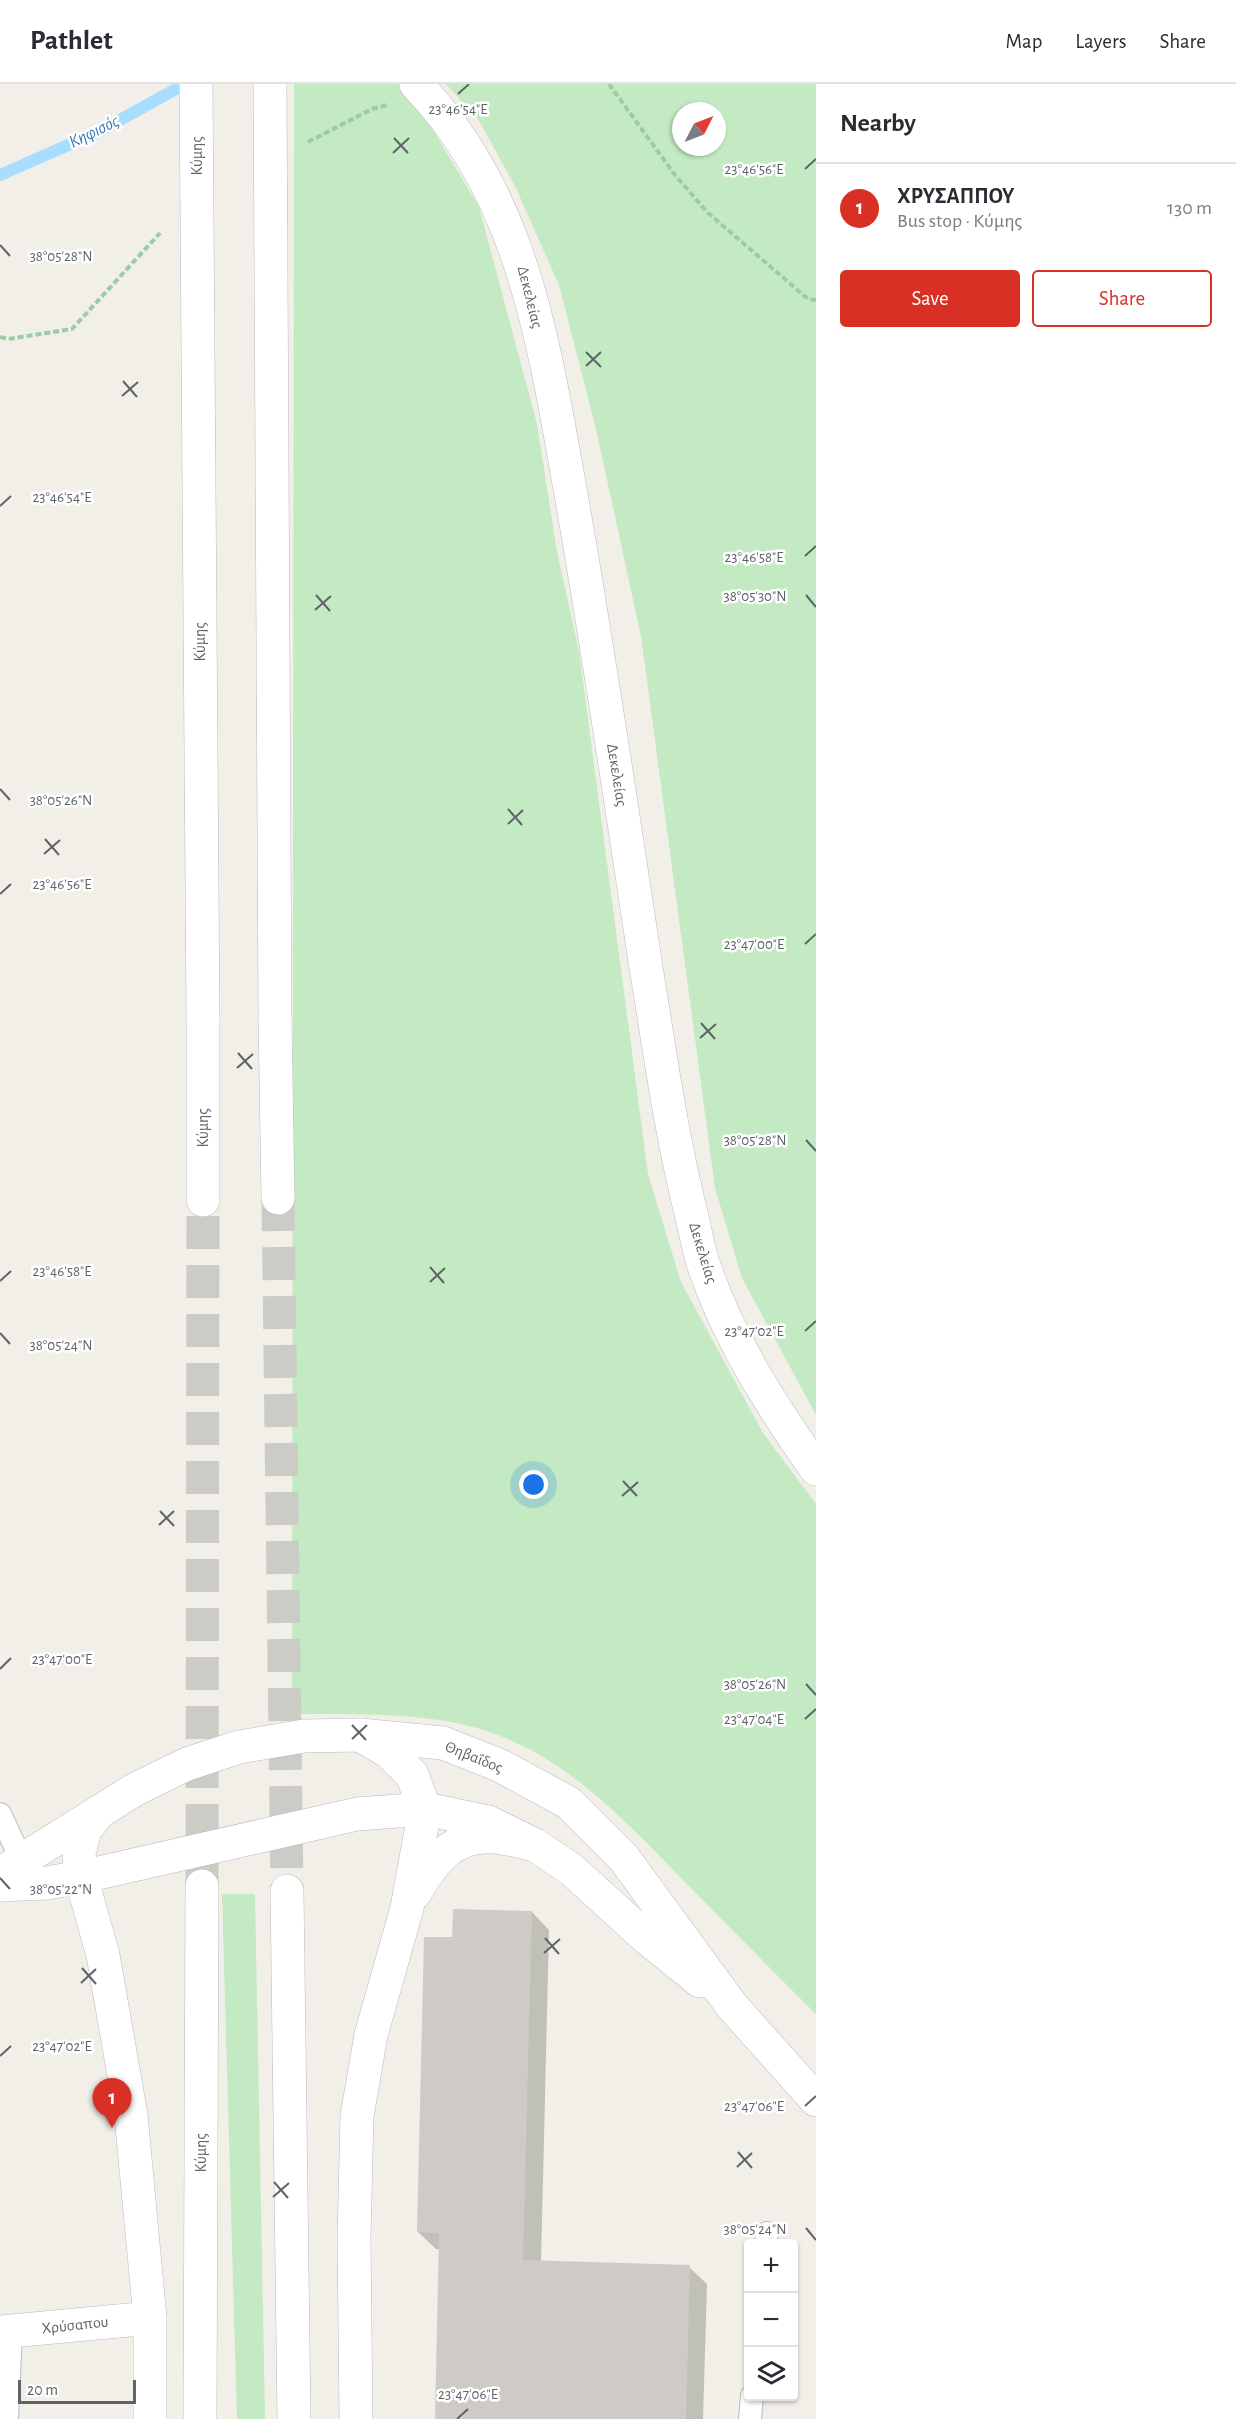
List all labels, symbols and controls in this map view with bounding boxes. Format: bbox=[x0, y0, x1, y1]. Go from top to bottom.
text: Pathlet bbox=[30, 27, 113, 55]
text: Map bbox=[1006, 31, 1042, 52]
text: Layers bbox=[1075, 31, 1126, 52]
text: Share bbox=[1159, 31, 1206, 52]
text: 23°46'54"E bbox=[428, 102, 488, 117]
north arrow bbox=[672, 102, 726, 156]
text: Nearby bbox=[840, 110, 916, 136]
water label: Κηφισός bbox=[66, 112, 122, 152]
street label: Κύμης bbox=[189, 136, 206, 176]
text: 23°46'56"E bbox=[725, 162, 783, 177]
text: ΧΡΥΣΑΠΠΟΥ bbox=[897, 185, 1014, 207]
text: 1 bbox=[856, 198, 863, 218]
text: 130 m bbox=[1167, 198, 1212, 218]
text: Bus stop · Κύμης bbox=[897, 211, 1022, 231]
text: 38°05'28"N bbox=[30, 249, 92, 264]
street label: Δεκελείας bbox=[514, 264, 545, 330]
button: Save bbox=[840, 270, 1020, 327]
button: Share bbox=[1032, 270, 1212, 327]
text: 23°46'54"E bbox=[32, 490, 92, 505]
text: 23°46'58"E bbox=[725, 550, 783, 565]
text: 38°05'30"N bbox=[724, 589, 786, 604]
street label: Κύμης bbox=[192, 622, 209, 662]
street label: Δεκελείας bbox=[603, 742, 630, 808]
text: 38°05'26"N bbox=[30, 793, 92, 808]
text: 23°46'56"E bbox=[33, 877, 91, 892]
text: 23°47'00"E bbox=[724, 937, 784, 952]
street label: Κύμης bbox=[195, 1108, 212, 1148]
text: 38°05'28"N bbox=[724, 1133, 786, 1148]
street label: Δεκελείας bbox=[685, 1220, 720, 1286]
text: 23°46'58"E bbox=[33, 1264, 91, 1279]
text: 23°47'02"E bbox=[724, 1324, 784, 1339]
text: 38°05'24"N bbox=[30, 1338, 92, 1353]
your location bbox=[519, 1470, 548, 1499]
text: 23°47'00"E bbox=[32, 1652, 92, 1667]
text: 38°05'26"N bbox=[724, 1677, 786, 1692]
text: 23°47'04"E bbox=[724, 1712, 784, 1727]
street label: Θηβαΐδος bbox=[443, 1738, 505, 1777]
text: 38°05'22"N bbox=[30, 1882, 92, 1897]
text: 23°47'02"E bbox=[32, 2039, 92, 2054]
pin: 1 bbox=[92, 2078, 132, 2128]
text: 23°47'06"E bbox=[724, 2099, 784, 2114]
street label: Κύμης bbox=[193, 2133, 210, 2173]
text: 38°05'24"N bbox=[724, 2222, 786, 2237]
map controls bbox=[744, 2239, 798, 2401]
button: + bbox=[744, 2239, 798, 2293]
button: − bbox=[744, 2293, 798, 2347]
street label: Χρύσαπου bbox=[41, 2314, 109, 2336]
button: layers bbox=[744, 2347, 798, 2401]
scale bar bbox=[18, 2377, 136, 2404]
text: 20 m bbox=[27, 2382, 58, 2398]
text: 23°47'06"E bbox=[438, 2387, 498, 2402]

